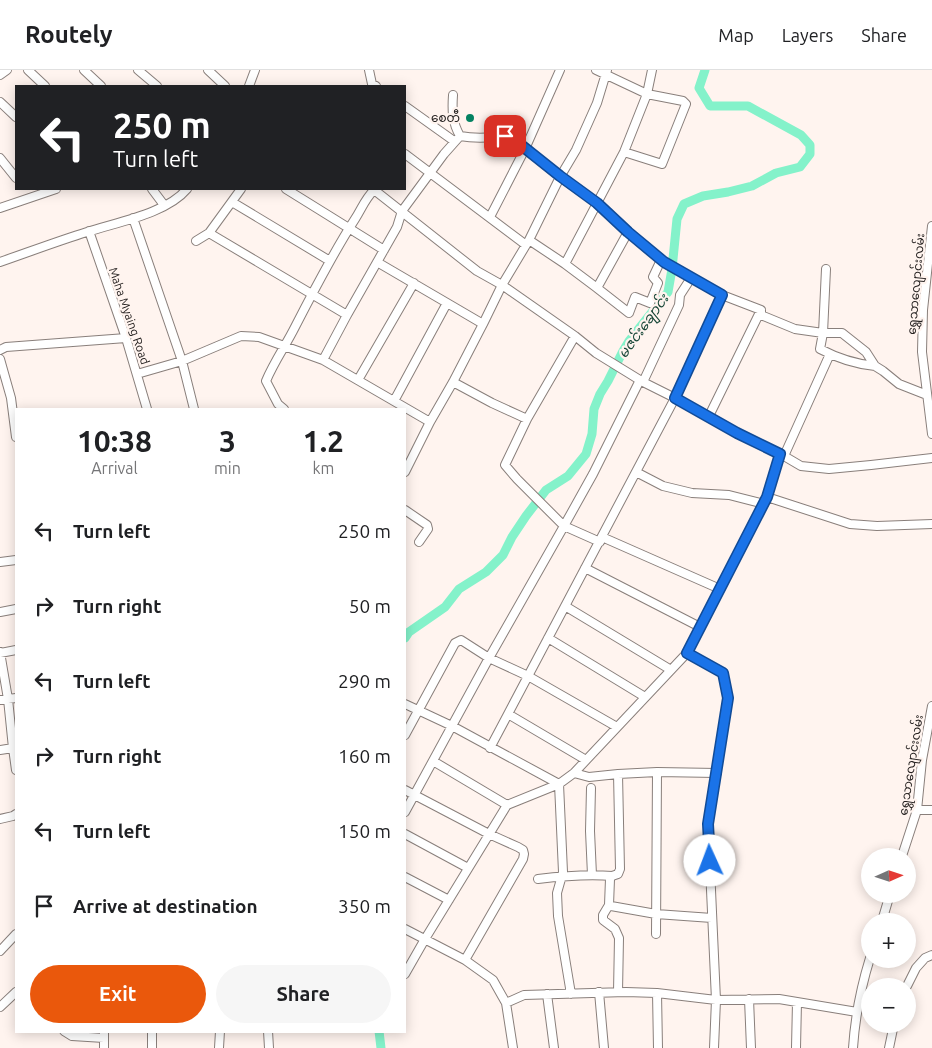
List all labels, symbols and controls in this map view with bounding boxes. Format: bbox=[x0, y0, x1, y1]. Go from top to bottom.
text: Routely bbox=[25, 21, 112, 48]
text: Map bbox=[718, 25, 754, 45]
text: Layers bbox=[782, 25, 833, 45]
text: Share bbox=[861, 25, 907, 45]
icon: left bbox=[30, 105, 95, 170]
text: 250 m bbox=[113, 105, 211, 145]
place label: စေတီ bbox=[431, 109, 460, 124]
marker: စေတီ bbox=[464, 112, 476, 124]
pin bbox=[484, 115, 526, 157]
icon: arrive bbox=[491, 122, 519, 150]
text: Turn left bbox=[113, 146, 198, 171]
street label: ရွှေသာလျောင်းလမ်း bbox=[903, 232, 930, 336]
street label: Maha Myaing Road bbox=[107, 266, 152, 366]
water label: မဇင်းချောင်း bbox=[613, 289, 675, 363]
text: 10:38 bbox=[77, 424, 152, 458]
text: 3 bbox=[219, 424, 236, 458]
text: 1.2 bbox=[303, 424, 344, 458]
text: Arrival bbox=[91, 459, 138, 477]
text: min bbox=[214, 459, 241, 477]
text: km bbox=[312, 459, 334, 477]
icon: left bbox=[30, 517, 58, 545]
text: Turn left bbox=[73, 520, 151, 542]
text: 250 m bbox=[338, 520, 391, 542]
icon: right bbox=[30, 592, 58, 620]
text: Turn right bbox=[73, 595, 161, 617]
text: 50 m bbox=[349, 595, 391, 617]
icon: left bbox=[30, 667, 58, 695]
text: Turn left bbox=[73, 670, 151, 692]
text: 290 m bbox=[338, 670, 391, 692]
street label: ရွှေသာလျောင်းလမ်း bbox=[894, 713, 929, 817]
icon: right bbox=[30, 742, 58, 770]
text: Turn right bbox=[73, 745, 161, 767]
text: 160 m bbox=[338, 745, 391, 767]
icon: left bbox=[30, 817, 58, 845]
text: Turn left bbox=[73, 820, 151, 842]
text: 150 m bbox=[338, 820, 391, 842]
position arrow bbox=[683, 834, 735, 886]
north arrow bbox=[861, 848, 916, 902]
map controls bbox=[861, 848, 916, 1033]
icon: arrive bbox=[30, 892, 58, 920]
text: Arrive at destination bbox=[73, 895, 258, 917]
text: 350 m bbox=[338, 895, 391, 917]
button: + bbox=[861, 913, 916, 968]
button: Exit bbox=[30, 965, 206, 1023]
button: Share bbox=[216, 965, 391, 1023]
button: − bbox=[861, 978, 916, 1033]

